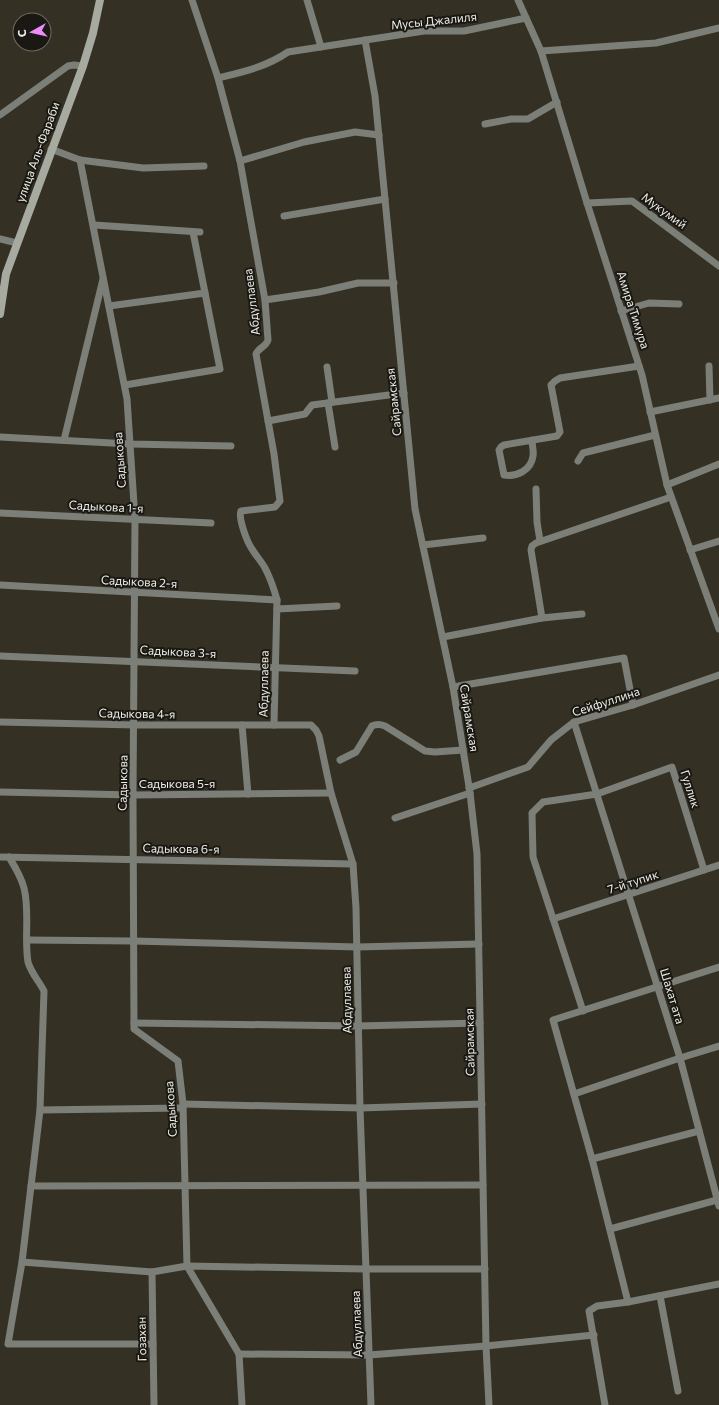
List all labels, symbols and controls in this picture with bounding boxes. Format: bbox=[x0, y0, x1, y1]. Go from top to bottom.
street label: Мусы Джалиля bbox=[390, 9, 478, 31]
north arrow bbox=[12, 12, 52, 52]
text: С bbox=[15, 28, 29, 38]
street label: улица Аль-Фараби bbox=[12, 100, 62, 204]
street label: Мукумий bbox=[639, 189, 690, 231]
street label: Абдуллаева bbox=[240, 268, 262, 336]
street label: Амира Тимура bbox=[615, 269, 653, 350]
street label: Сайрамская bbox=[382, 368, 404, 437]
street label: Садыкова bbox=[110, 432, 128, 489]
street label: Садыкова 1-я bbox=[68, 497, 144, 515]
street label: Садыкова 2-я bbox=[101, 572, 178, 590]
street label: Садыкова 3-я bbox=[139, 642, 217, 660]
street label: Абдуллаева bbox=[255, 650, 271, 718]
street label: Сайрамская bbox=[458, 683, 482, 753]
street label: Сейфуллина bbox=[570, 684, 641, 719]
street label: Садыкова 4-я bbox=[98, 705, 176, 721]
street label: Садыкова bbox=[115, 755, 129, 811]
street label: Гуллик bbox=[678, 768, 704, 810]
street label: Садыкова 5-я bbox=[139, 776, 215, 790]
street label: Садыкова 6-я bbox=[142, 840, 220, 856]
street label: 7-й тупик bbox=[606, 866, 660, 896]
street label: Абдуллаева bbox=[338, 966, 354, 1034]
street label: Шахат ата bbox=[658, 966, 688, 1025]
street label: Сайрамская bbox=[461, 1008, 477, 1076]
street label: Садыкова bbox=[161, 1081, 179, 1138]
street label: Абдуллаева bbox=[348, 1290, 364, 1358]
street label: Гозахан bbox=[134, 1317, 148, 1361]

